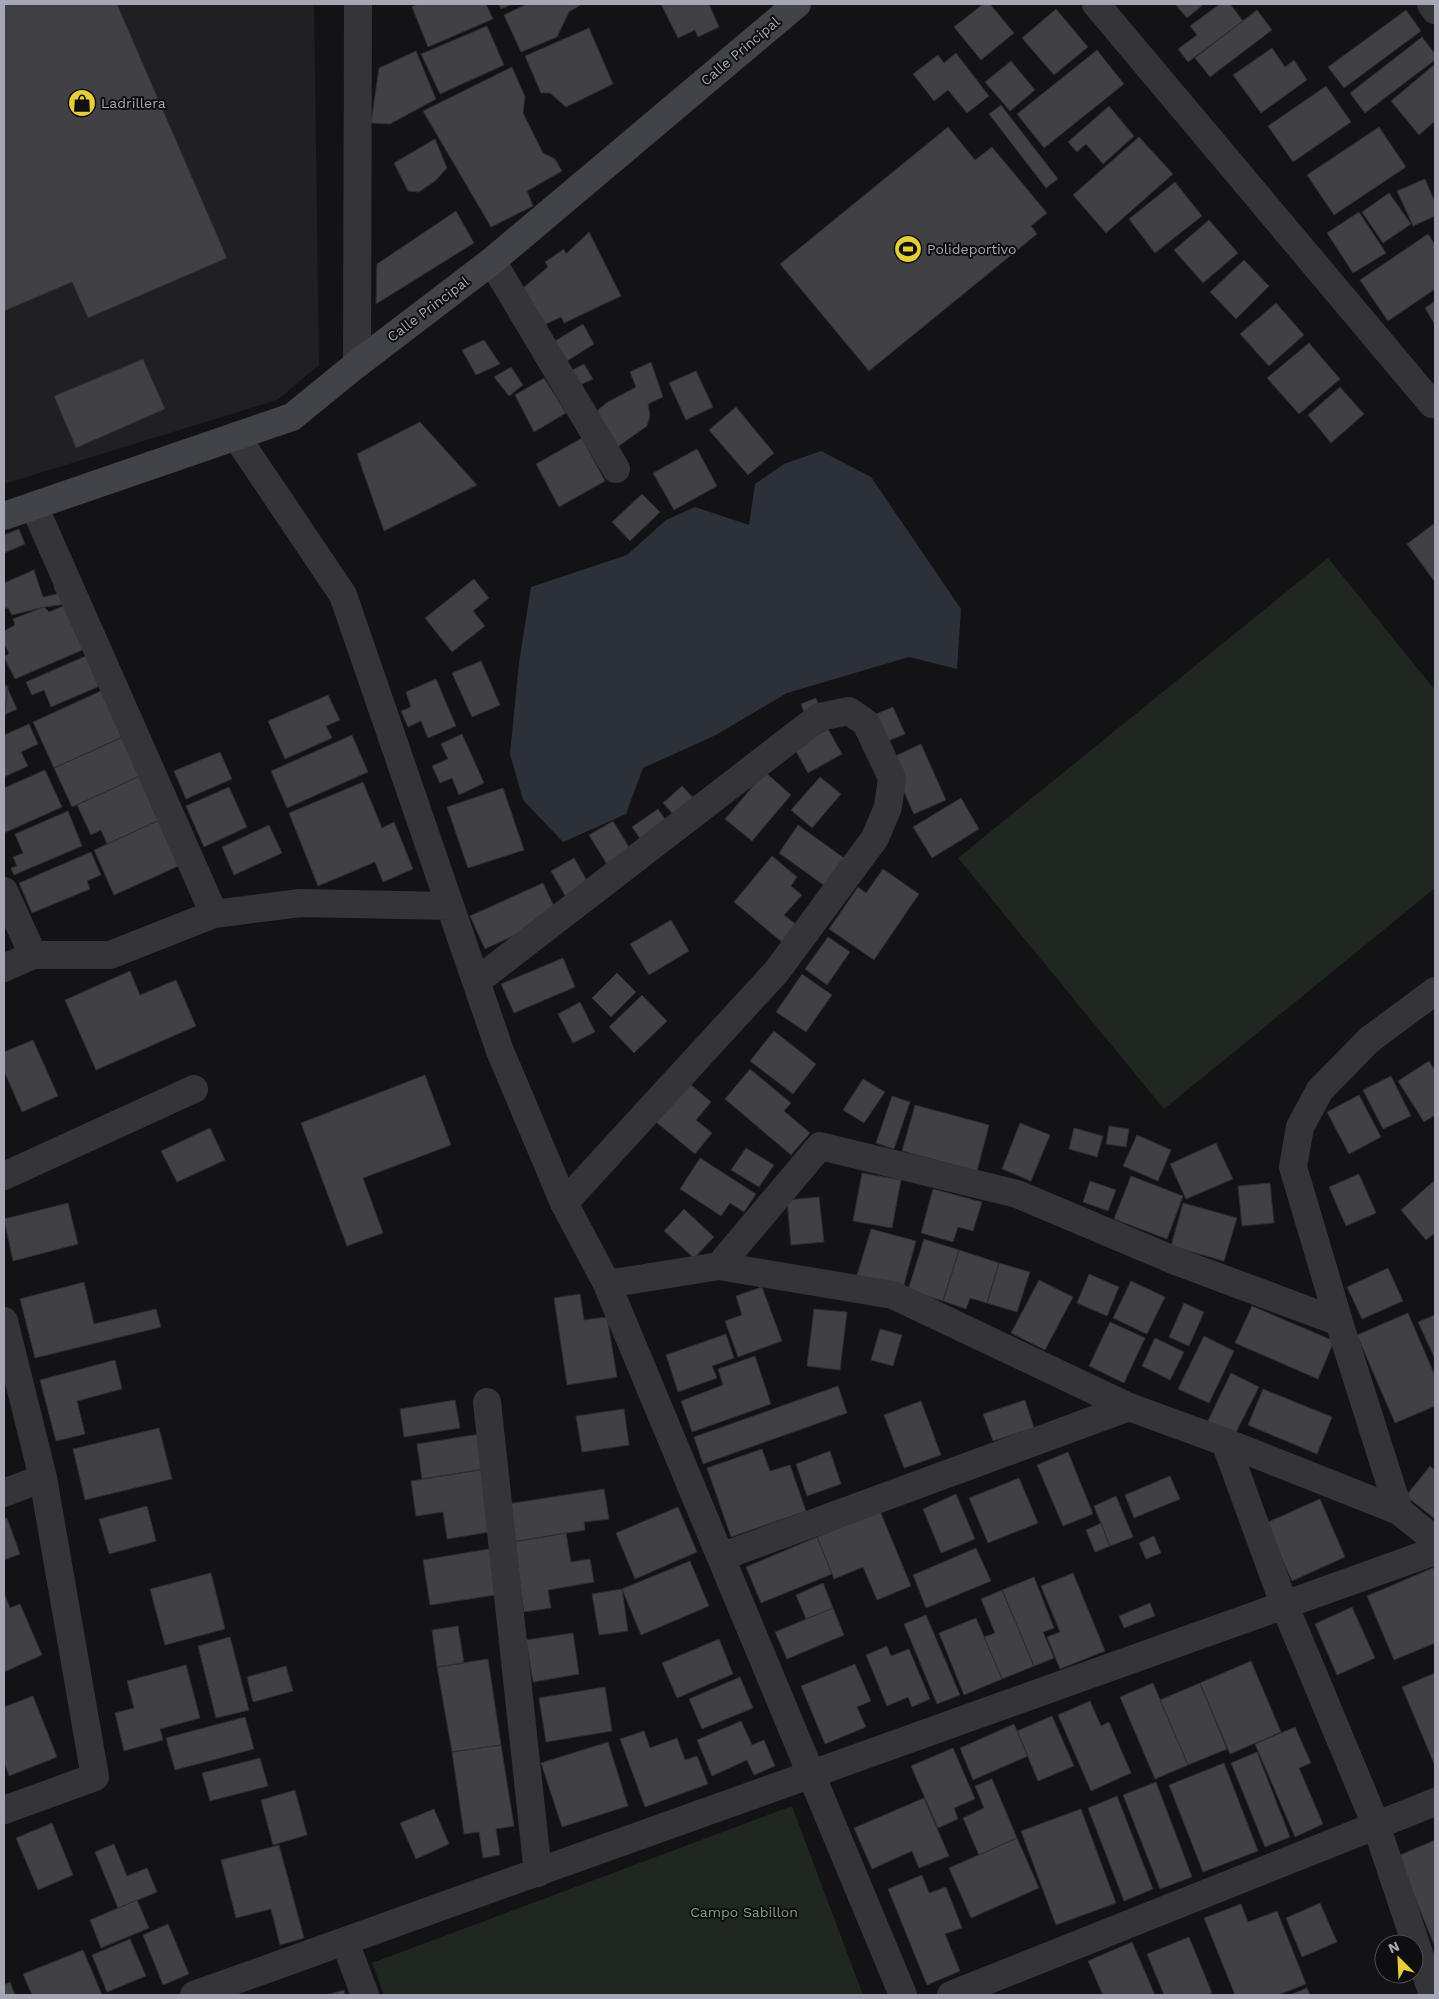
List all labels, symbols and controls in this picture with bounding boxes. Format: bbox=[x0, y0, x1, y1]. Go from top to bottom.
street label: Calle Principal bbox=[697, 13, 783, 89]
shop icon: Ladrillera bbox=[67, 88, 97, 118]
place label: Ladrillera bbox=[101, 95, 166, 111]
sports icon: Polideportivo bbox=[893, 234, 923, 264]
place label: Polideportivo bbox=[927, 241, 1016, 257]
street label: Calle Principal bbox=[384, 273, 473, 345]
park label: Campo Sabillon bbox=[690, 1904, 798, 1920]
north arrow bbox=[1374, 1934, 1424, 1984]
text: N bbox=[1386, 1938, 1402, 1957]

